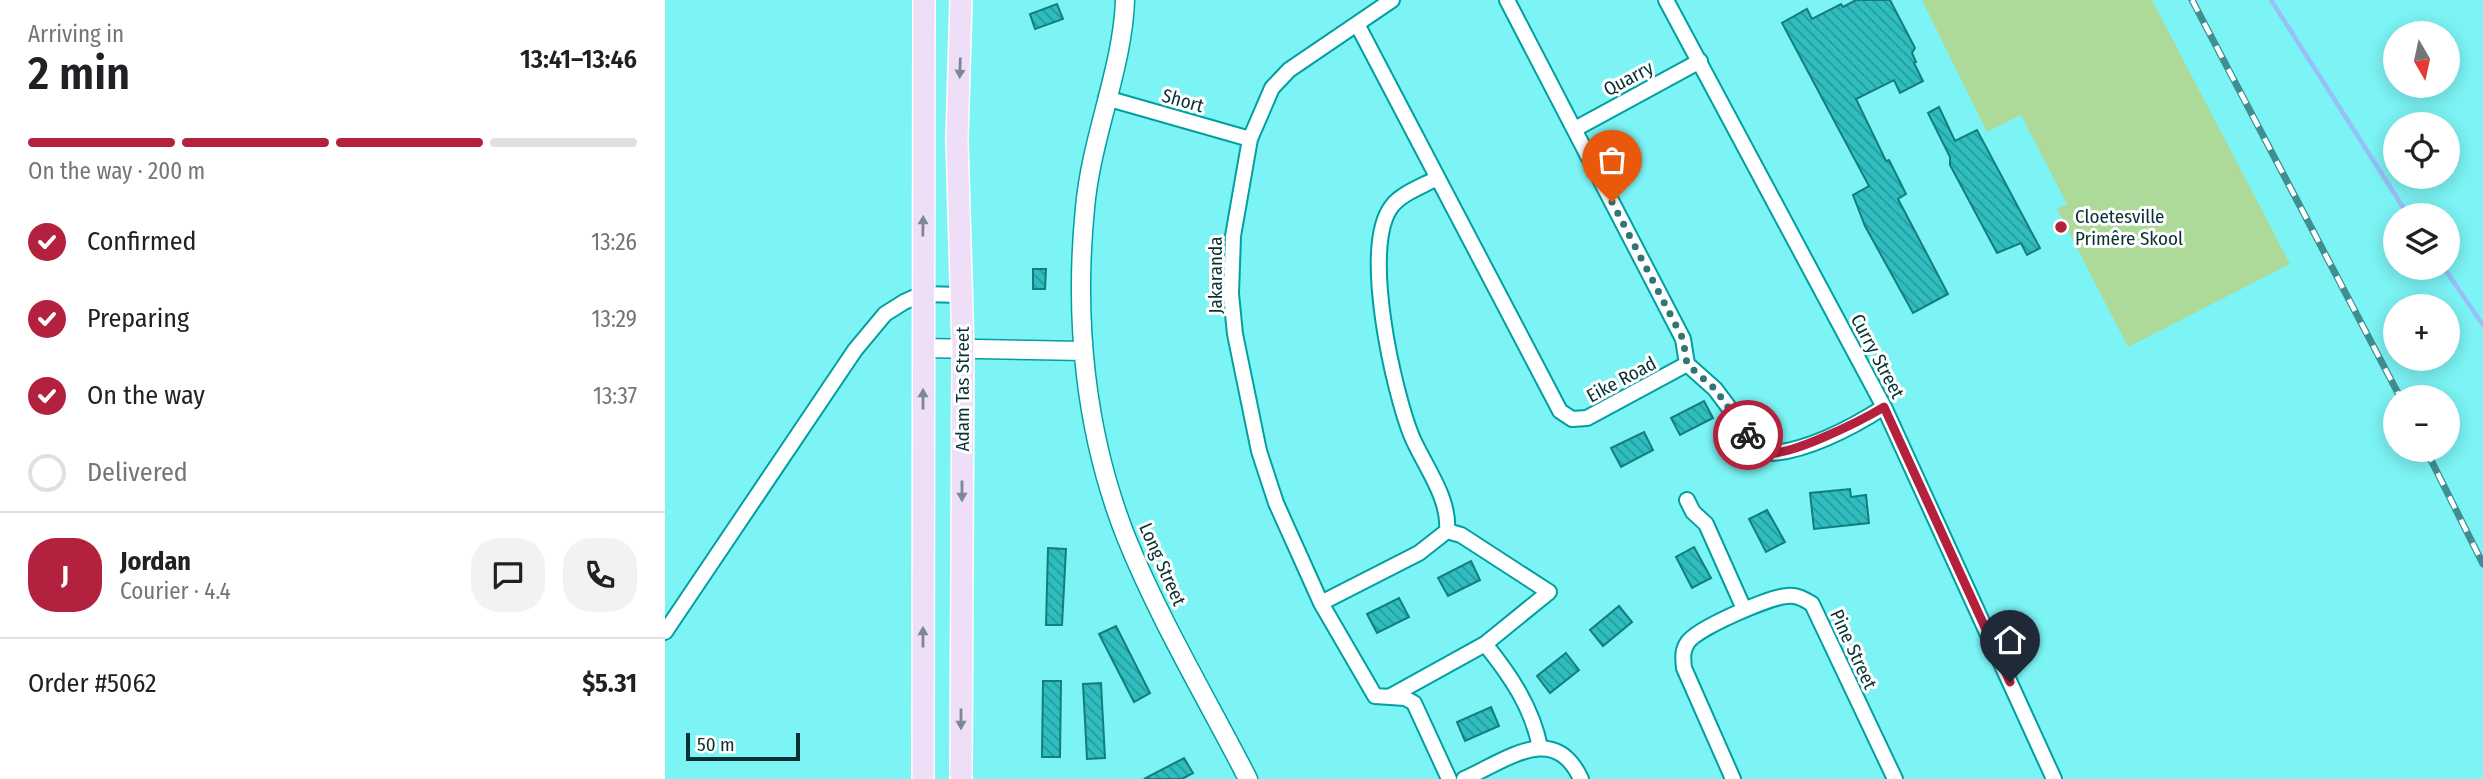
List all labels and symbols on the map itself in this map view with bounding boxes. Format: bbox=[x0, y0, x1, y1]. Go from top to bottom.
north arrow bbox=[2383, 21, 2461, 98]
street label: Quarry bbox=[1599, 56, 1657, 101]
one-way arrow bbox=[955, 57, 966, 79]
street label: Short bbox=[1159, 84, 1207, 118]
pin bbox=[1582, 130, 1642, 202]
place label: Cloetesville Primêre Skool bbox=[2075, 205, 2183, 250]
one-way arrow bbox=[917, 215, 929, 237]
marker: Cloetesville Primêre Skool bbox=[2053, 219, 2069, 235]
street label: Jakaranda bbox=[1204, 236, 1227, 314]
street label: Curry Street bbox=[1846, 310, 1910, 403]
street label: Adam Tas Street bbox=[951, 326, 974, 451]
street label: Eike Road bbox=[1582, 352, 1660, 407]
one-way arrow bbox=[917, 388, 929, 410]
courier bbox=[1713, 400, 1783, 470]
one-way arrow bbox=[956, 481, 968, 503]
street label: Long Street bbox=[1134, 519, 1191, 610]
street label: Pine Street bbox=[1825, 606, 1882, 693]
pin bbox=[1980, 610, 2040, 682]
one-way arrow bbox=[917, 626, 929, 648]
one-way arrow bbox=[955, 708, 967, 730]
scale bar bbox=[686, 730, 800, 762]

